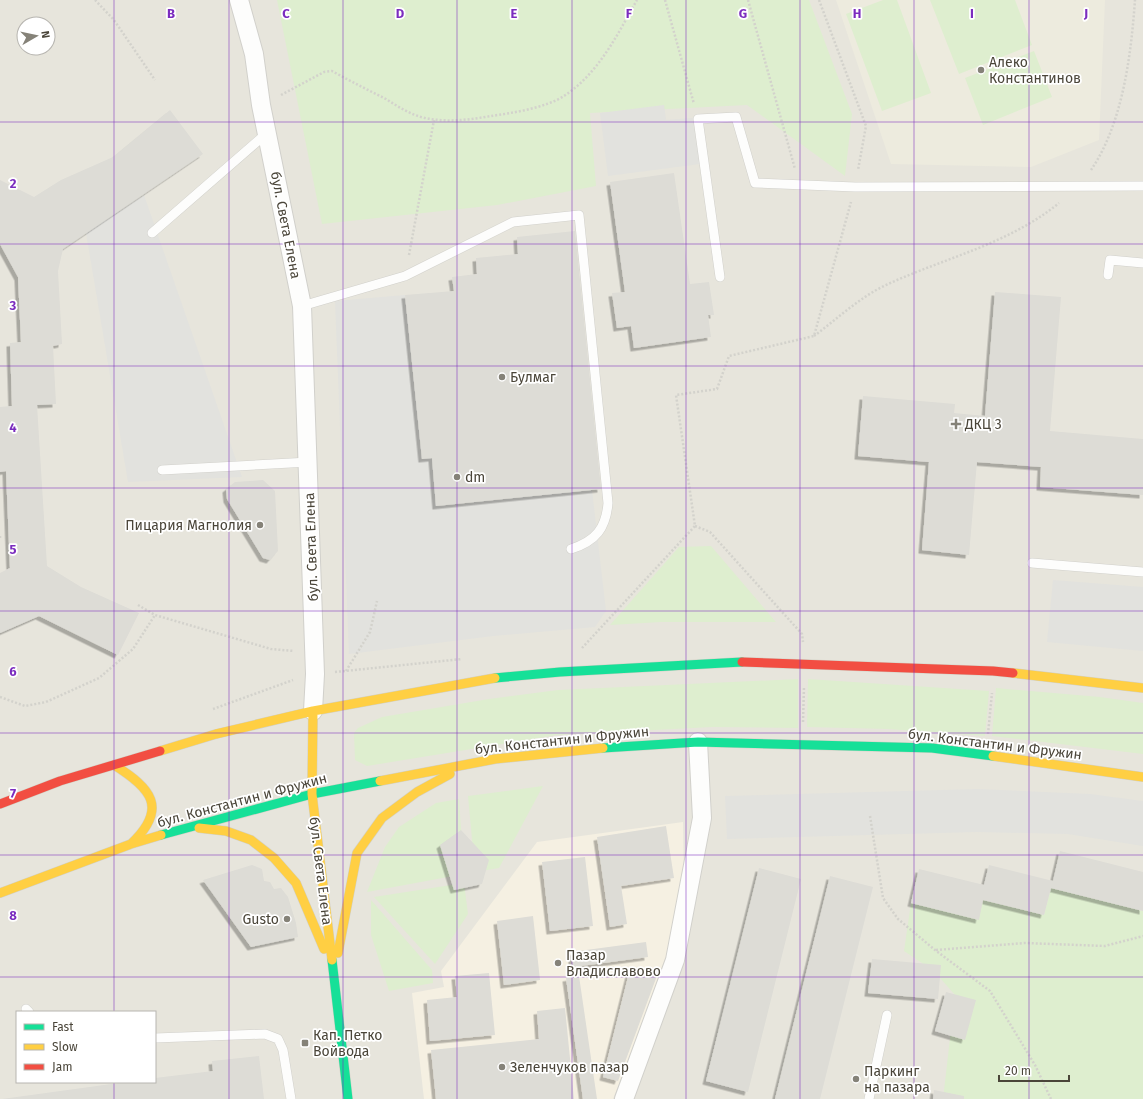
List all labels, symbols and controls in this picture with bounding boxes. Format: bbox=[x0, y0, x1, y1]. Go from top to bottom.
text: B bbox=[167, 6, 175, 21]
text: C bbox=[282, 6, 290, 21]
text: D bbox=[396, 6, 405, 21]
text: E bbox=[511, 6, 518, 21]
text: F bbox=[626, 6, 633, 21]
text: G bbox=[739, 6, 747, 21]
text: H bbox=[853, 6, 861, 21]
text: I bbox=[970, 6, 974, 21]
text: J bbox=[1083, 6, 1088, 21]
north arrow bbox=[16, 16, 56, 56]
text: N bbox=[38, 30, 52, 39]
place label: Алеко Константинов bbox=[989, 54, 1081, 87]
marker: Алеко Константинов bbox=[976, 65, 986, 75]
street label: бул. Света Елена bbox=[267, 170, 304, 280]
text: 2 bbox=[10, 176, 17, 191]
text: 3 bbox=[9, 298, 17, 313]
place label: Булмаг bbox=[510, 369, 556, 386]
marker: Булмаг bbox=[497, 372, 507, 382]
place label: ДКЦ 3 bbox=[964, 416, 1002, 433]
marker: ДКЦ 3 bbox=[950, 418, 962, 430]
text: 4 bbox=[9, 420, 17, 435]
place label: dm bbox=[465, 469, 485, 486]
marker: dm bbox=[452, 472, 462, 482]
street label: бул. Света Елена bbox=[301, 492, 322, 602]
place label: Пицария Магнолия bbox=[125, 517, 252, 534]
marker: Пицария Магнолия bbox=[255, 520, 265, 530]
text: 5 bbox=[10, 542, 17, 557]
text: 6 bbox=[9, 664, 17, 679]
street label: бул. Константин и Фружин bbox=[474, 723, 650, 758]
street label: бул. Константин и Фружин bbox=[907, 725, 1083, 764]
street label: бул. Константин и Фружин bbox=[155, 770, 329, 831]
text: 7 bbox=[10, 786, 16, 801]
street label: бул. Света Елена bbox=[305, 816, 336, 926]
text: 8 bbox=[9, 908, 17, 923]
place label: Gusto bbox=[242, 911, 279, 928]
marker: Gusto bbox=[282, 914, 292, 924]
place label: Пазар Владиславово bbox=[566, 947, 661, 980]
marker: Пазар Владиславово bbox=[553, 958, 563, 968]
legend bbox=[16, 1011, 156, 1083]
text: Fast bbox=[52, 1020, 74, 1034]
place label: Кап. Петко Войвода bbox=[313, 1027, 382, 1060]
marker: Кап. Петко Войвода bbox=[300, 1038, 310, 1048]
text: Slow bbox=[52, 1040, 78, 1054]
scale bar bbox=[999, 1057, 1069, 1083]
place label: Зеленчуков пазар bbox=[510, 1059, 629, 1076]
text: Jam bbox=[52, 1060, 72, 1074]
marker: Зеленчуков пазар bbox=[497, 1062, 507, 1072]
place label: Паркинг на пазара bbox=[864, 1063, 930, 1096]
text: 20 m bbox=[1005, 1064, 1031, 1078]
marker: Паркинг на пазара bbox=[851, 1074, 861, 1084]

